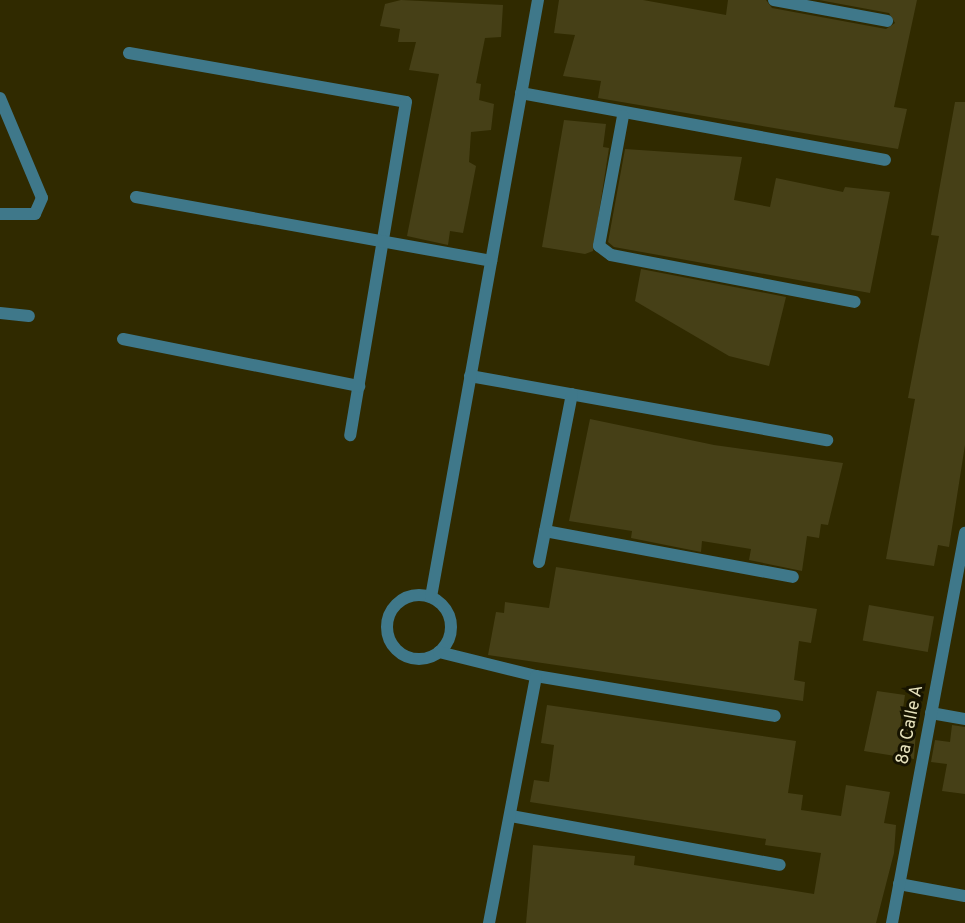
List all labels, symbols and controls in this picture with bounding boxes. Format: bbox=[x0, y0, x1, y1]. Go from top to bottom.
street label: 8a Calle A bbox=[893, 683, 929, 767]

